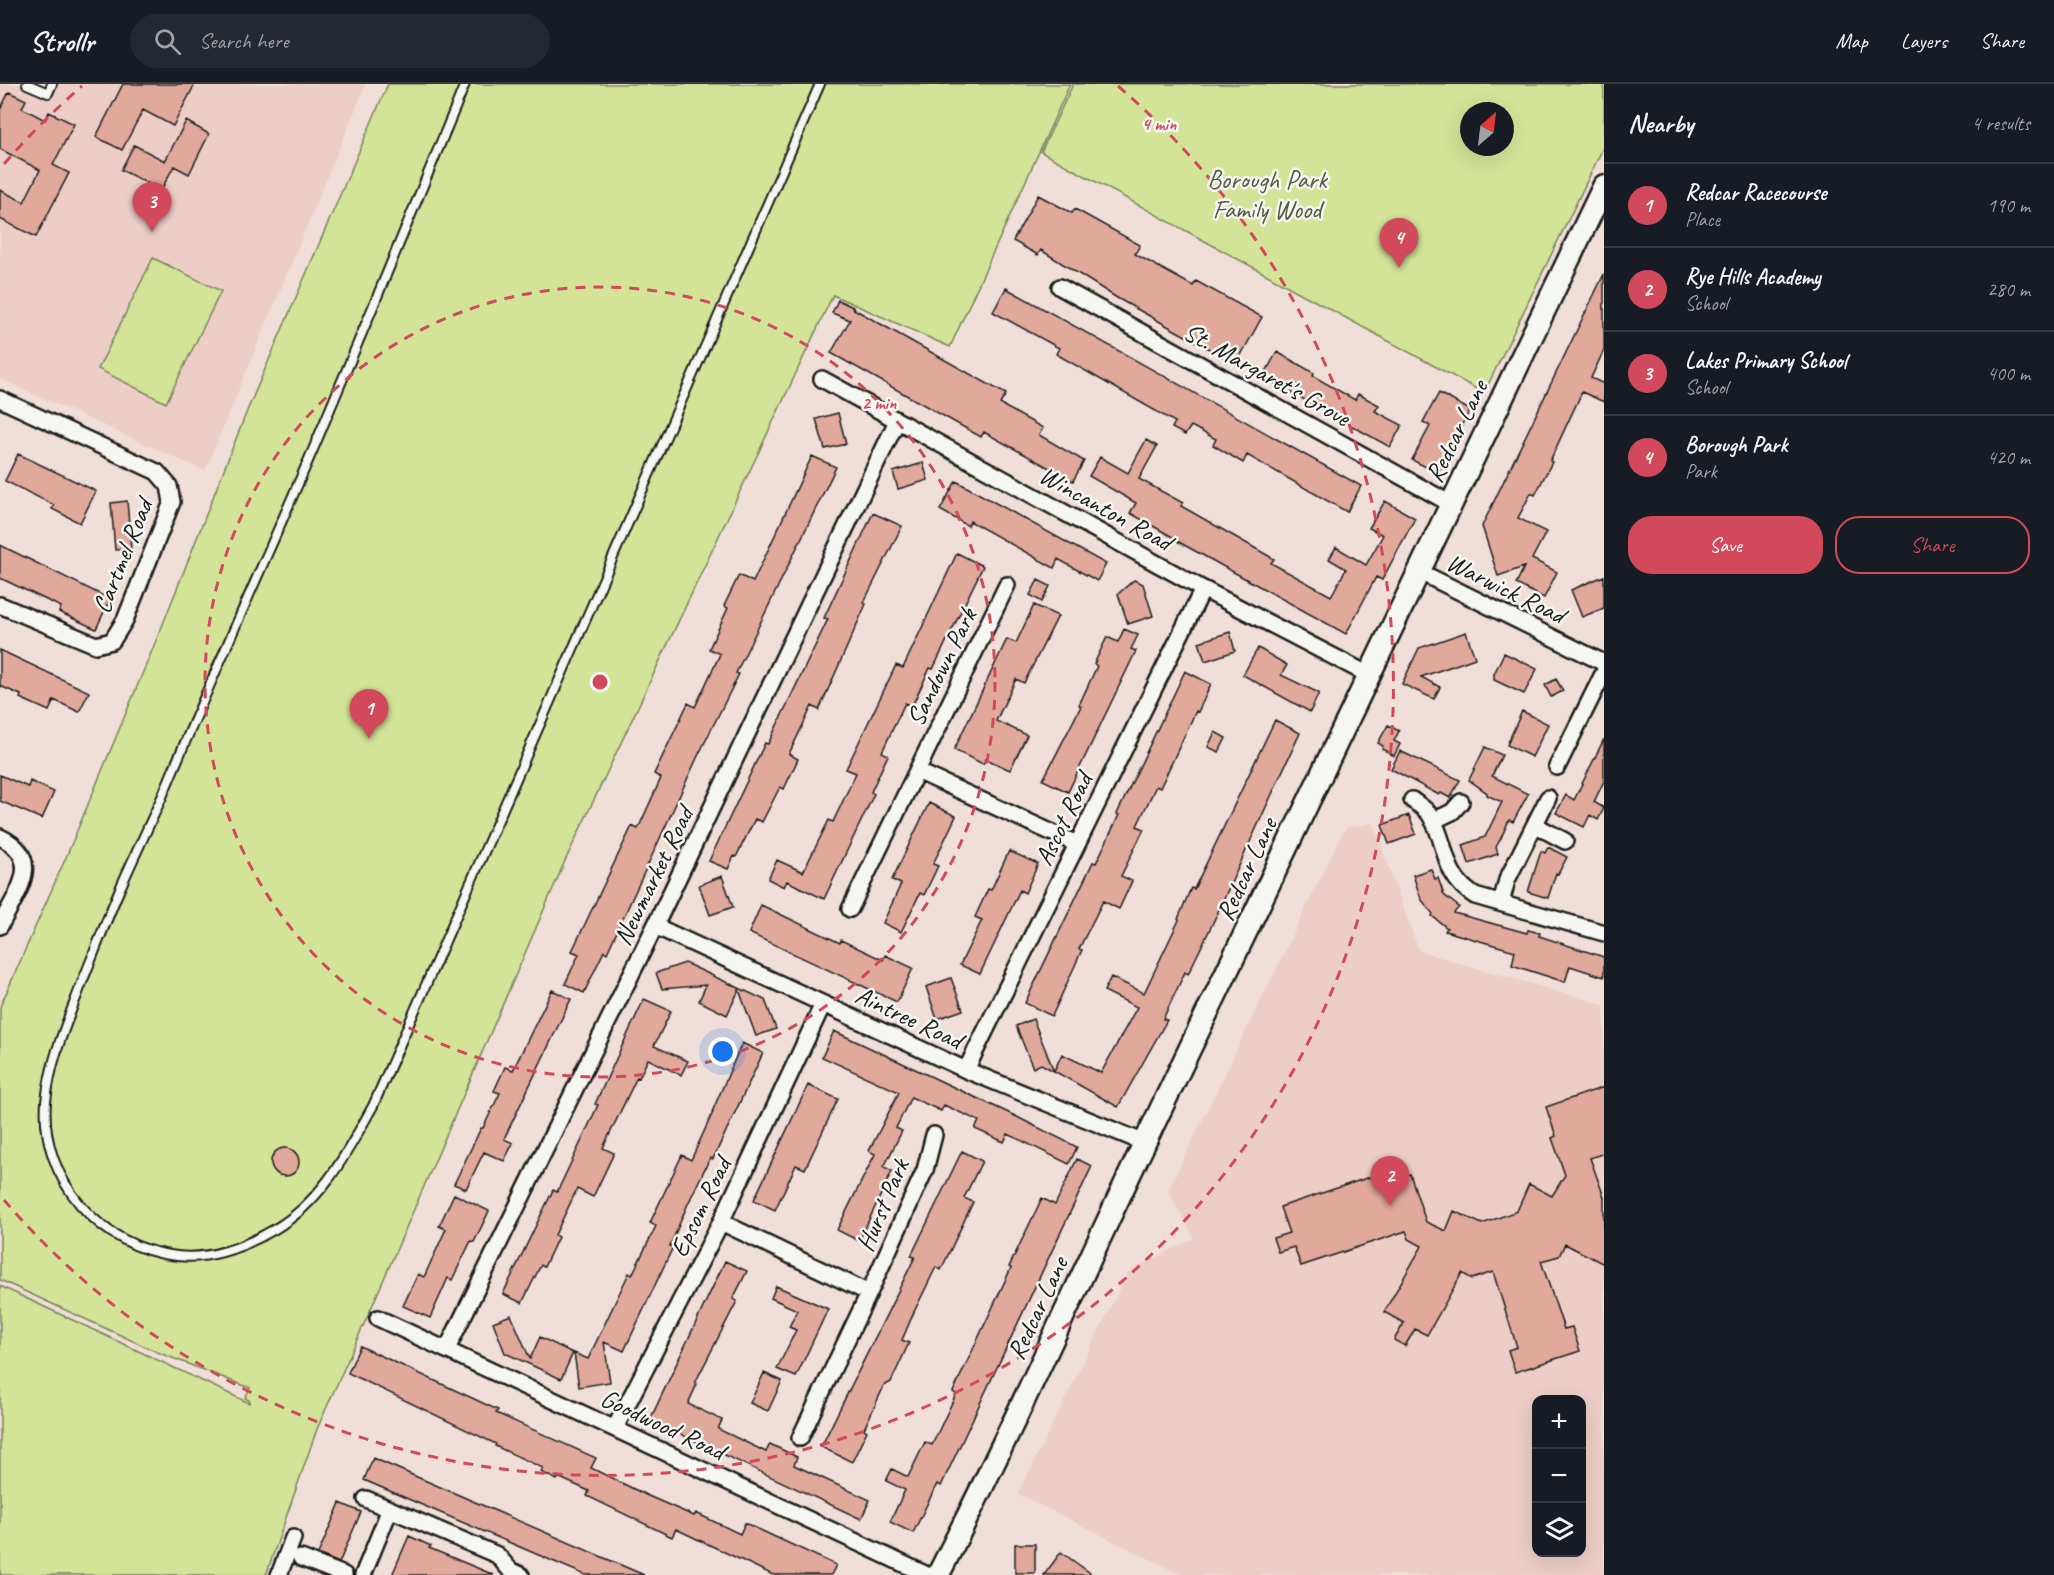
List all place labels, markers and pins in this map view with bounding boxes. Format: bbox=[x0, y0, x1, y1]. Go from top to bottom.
pin: 3 bbox=[132, 182, 172, 232]
pin: 4 bbox=[1380, 218, 1418, 268]
centre of rings bbox=[590, 672, 610, 692]
pin: 1 bbox=[350, 690, 388, 739]
pin: 2 bbox=[1370, 1156, 1410, 1206]

